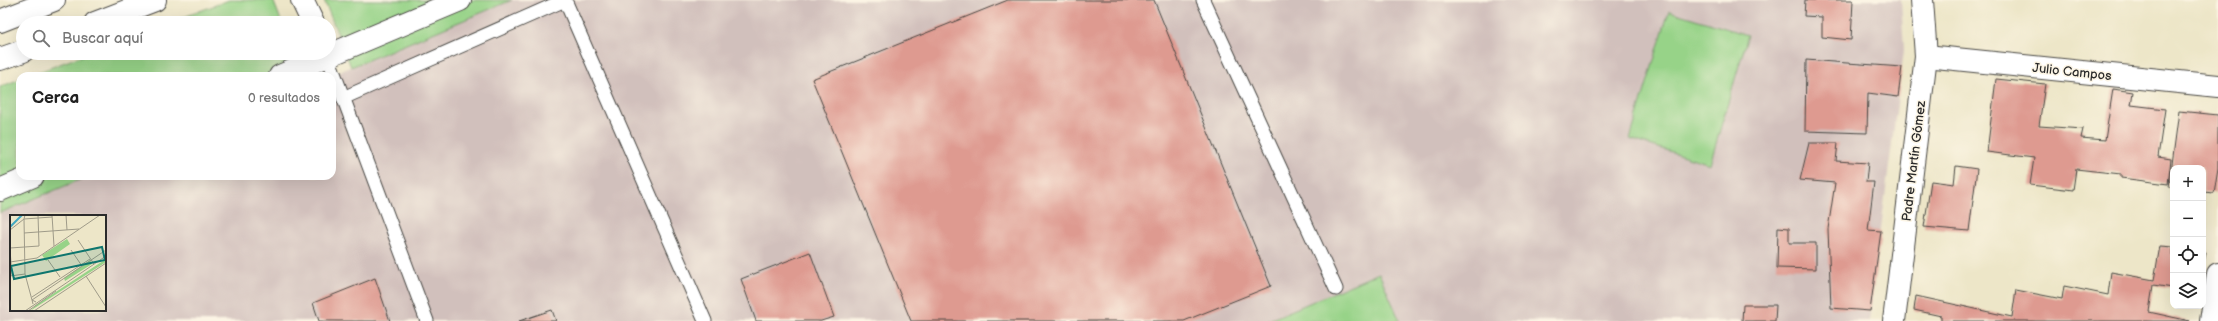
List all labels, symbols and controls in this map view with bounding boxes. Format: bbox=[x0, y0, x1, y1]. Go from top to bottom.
search box bbox=[16, 16, 336, 60]
icon: search bbox=[30, 27, 52, 49]
text: Buscar aquí bbox=[62, 29, 143, 48]
street label: Julio Campos bbox=[2031, 60, 2113, 84]
text: Cerca bbox=[32, 88, 79, 108]
text: 0 resultados bbox=[248, 90, 320, 106]
street label: Padre Martín Gómez bbox=[1899, 99, 1929, 222]
map controls bbox=[2170, 165, 2206, 309]
button: + bbox=[2170, 165, 2206, 201]
button: − bbox=[2170, 201, 2206, 237]
inset map bbox=[10, 215, 106, 311]
button: locate bbox=[2170, 237, 2206, 273]
button: layers bbox=[2170, 273, 2206, 309]

